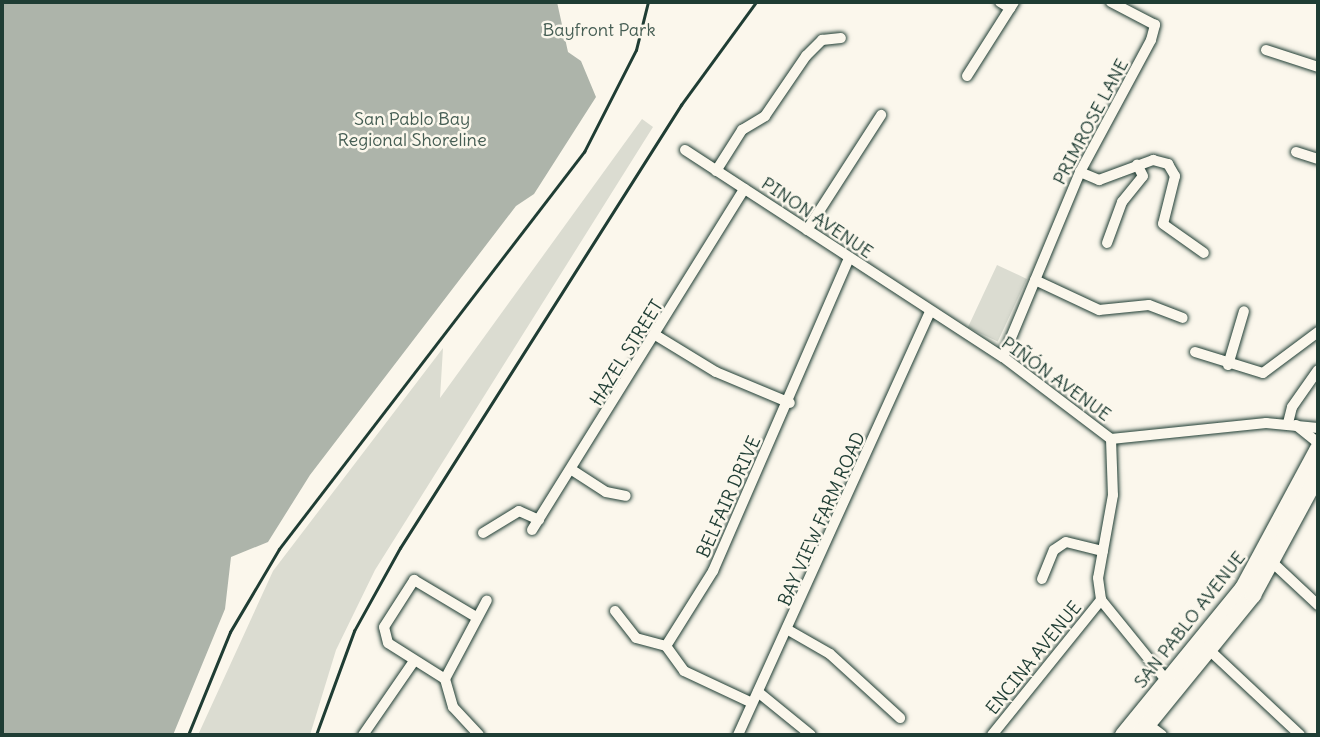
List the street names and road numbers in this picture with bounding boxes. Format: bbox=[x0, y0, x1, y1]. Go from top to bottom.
street label: PRIMROSE LANE bbox=[1049, 55, 1133, 189]
street label: PINON AVENUE bbox=[757, 173, 877, 263]
street label: HAZEL STREET bbox=[586, 296, 668, 410]
street label: PIÑÓN AVENUE bbox=[997, 332, 1115, 426]
street label: BAY VIEW FARM ROAD bbox=[774, 429, 870, 609]
street label: BELFAIR DRIVE bbox=[693, 433, 765, 561]
street label: SAN PABLO AVENUE bbox=[1130, 547, 1250, 693]
street label: ENCINA AVENUE bbox=[982, 597, 1086, 719]

